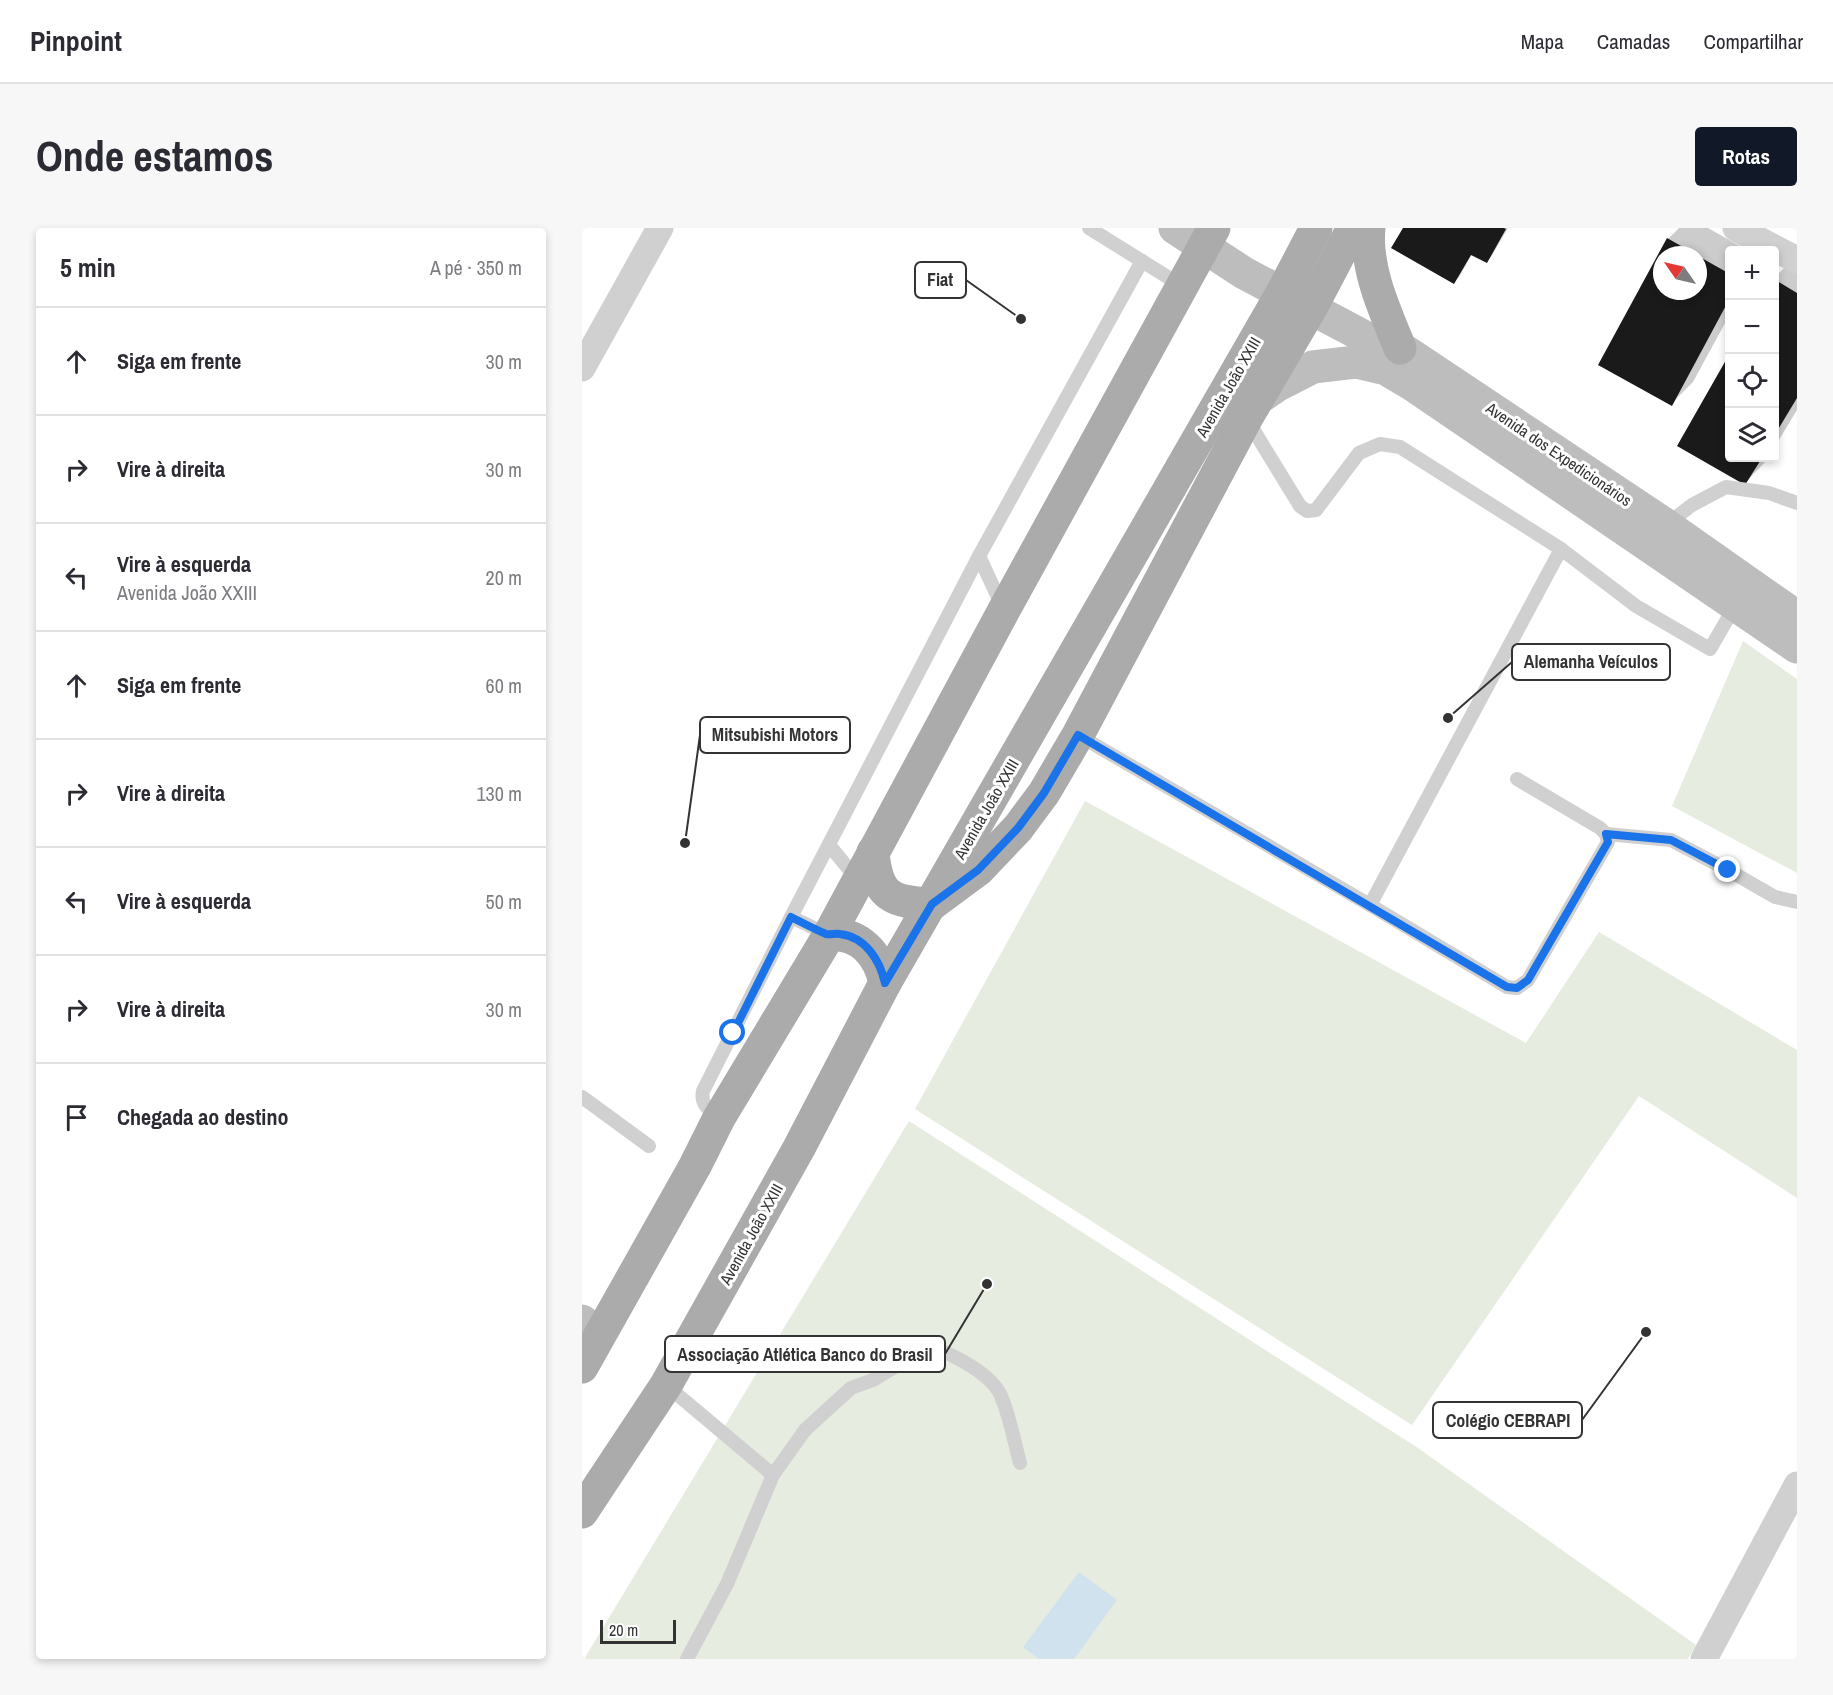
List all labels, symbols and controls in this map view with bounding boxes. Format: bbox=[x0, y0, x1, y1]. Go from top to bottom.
text: Pinpoint bbox=[30, 22, 122, 60]
text: Mapa bbox=[1521, 27, 1564, 56]
text: Camadas bbox=[1597, 27, 1670, 56]
text: Compartilhar bbox=[1703, 27, 1803, 56]
button: Rotas bbox=[1695, 127, 1797, 186]
text: Onde estamos bbox=[36, 128, 273, 184]
north arrow bbox=[1653, 246, 1707, 300]
map controls bbox=[1725, 246, 1779, 462]
button: + bbox=[1725, 246, 1779, 300]
text: 5 min bbox=[60, 250, 116, 285]
text: A pé · 350 m bbox=[430, 254, 522, 281]
callout: Fiat bbox=[915, 262, 966, 298]
text: Fiat bbox=[927, 267, 953, 292]
button: − bbox=[1725, 300, 1779, 354]
street label: Avenida João XXIII bbox=[1190, 333, 1266, 442]
icon: ahead bbox=[60, 345, 93, 378]
text: Siga em frente bbox=[117, 346, 241, 376]
text: 30 m bbox=[486, 348, 522, 375]
button: locate bbox=[1725, 354, 1779, 408]
street label: Avenida dos Expedicionários bbox=[1481, 396, 1636, 511]
button: layers bbox=[1725, 408, 1779, 462]
icon: right bbox=[60, 453, 93, 486]
text: Vire à direita bbox=[117, 454, 225, 484]
text: 30 m bbox=[486, 456, 522, 483]
text: Vire à esquerda bbox=[117, 549, 251, 579]
icon: left bbox=[60, 561, 93, 594]
text: 20 m bbox=[486, 564, 522, 591]
text: Avenida João XXIII bbox=[117, 579, 257, 606]
callout: Alemanha Veículos bbox=[1512, 644, 1670, 680]
text: Alemanha Veículos bbox=[1524, 649, 1658, 674]
icon: ahead bbox=[60, 669, 93, 702]
text: Siga em frente bbox=[117, 670, 241, 700]
text: 60 m bbox=[486, 672, 522, 699]
callout: Mitsubishi Motors bbox=[700, 717, 850, 753]
text: Mitsubishi Motors bbox=[712, 722, 838, 747]
street label: Avenida João XXIII bbox=[948, 755, 1024, 864]
icon: right bbox=[60, 777, 93, 810]
text: Vire à direita bbox=[117, 778, 225, 808]
text: 130 m bbox=[476, 780, 522, 807]
route end bbox=[1714, 856, 1740, 882]
icon: left bbox=[60, 885, 93, 918]
text: Vire à esquerda bbox=[117, 886, 251, 916]
text: 50 m bbox=[486, 888, 522, 915]
icon: right bbox=[60, 993, 93, 1026]
text: Vire à direita bbox=[117, 994, 225, 1024]
text: 30 m bbox=[486, 996, 522, 1023]
route start bbox=[719, 1019, 745, 1045]
icon: arrive bbox=[60, 1101, 93, 1134]
text: Chegada ao destino bbox=[117, 1102, 288, 1132]
street label: Avenida João XXIII bbox=[714, 1180, 788, 1289]
callout: Associação Atlética Banco do Brasil bbox=[665, 1336, 945, 1372]
text: Associação Atlética Banco do Brasil bbox=[677, 1342, 933, 1367]
callout: Colégio CEBRAPI bbox=[1433, 1402, 1582, 1438]
text: Colégio CEBRAPI bbox=[1446, 1408, 1570, 1433]
scale bar bbox=[600, 1617, 676, 1644]
text: 20 m bbox=[609, 1619, 638, 1641]

